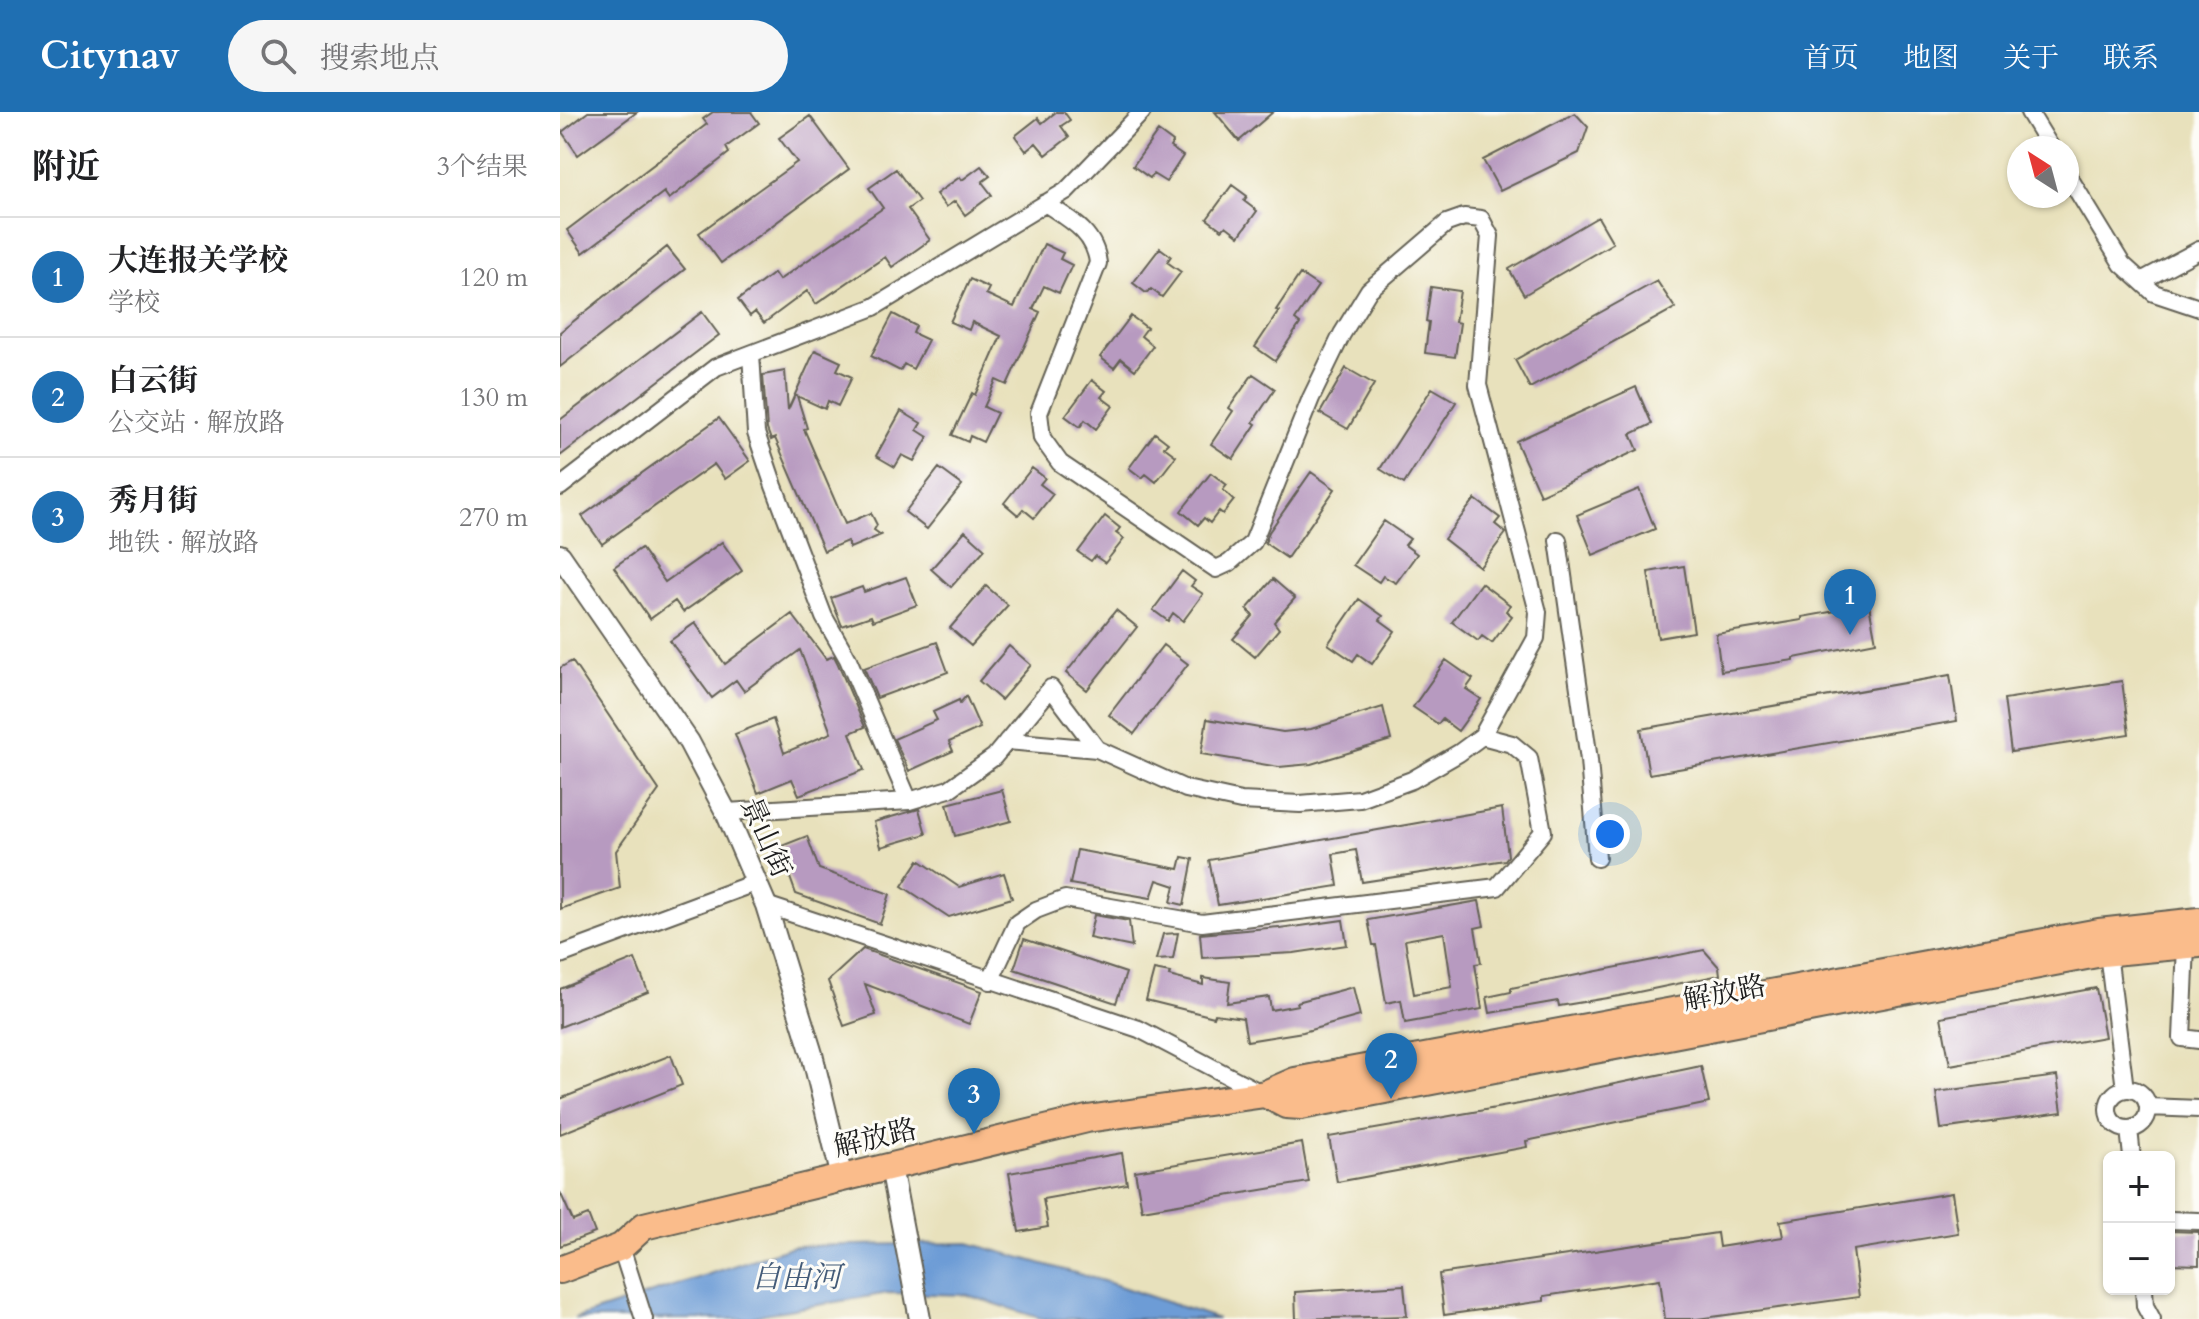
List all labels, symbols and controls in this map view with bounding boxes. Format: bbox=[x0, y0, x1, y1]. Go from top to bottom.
search box bbox=[228, 20, 788, 92]
text: Citynav bbox=[40, 30, 180, 82]
icon: search bbox=[256, 34, 300, 78]
text: 搜索地点 bbox=[320, 38, 440, 79]
text: 首页 bbox=[1803, 39, 1859, 77]
text: 地图 bbox=[1903, 39, 1959, 77]
text: 关于 bbox=[2003, 39, 2059, 77]
text: 联系 bbox=[2103, 39, 2159, 77]
north arrow bbox=[2007, 136, 2079, 208]
text: 附近 bbox=[32, 144, 100, 190]
text: 3个结果 bbox=[437, 149, 528, 184]
text: 大连报关学校 bbox=[108, 240, 288, 281]
text: 1 bbox=[51, 260, 65, 295]
text: 120 m bbox=[459, 260, 528, 295]
text: 学校 bbox=[108, 285, 160, 320]
text: 白云街 bbox=[108, 360, 198, 401]
text: 2 bbox=[51, 380, 65, 415]
text: 130 m bbox=[459, 380, 528, 415]
text: 公交站 · 解放路 bbox=[108, 405, 285, 440]
text: 秀月街 bbox=[108, 480, 198, 521]
text: 3 bbox=[51, 500, 65, 535]
text: 270 m bbox=[459, 500, 528, 535]
text: 地铁 · 解放路 bbox=[108, 525, 259, 560]
pin: 1 bbox=[1824, 569, 1876, 635]
street label: 景山街 bbox=[732, 791, 801, 884]
your location bbox=[1590, 814, 1630, 854]
street label: 解放路 bbox=[1679, 966, 1769, 1020]
pin: 2 bbox=[1365, 1033, 1417, 1099]
pin: 3 bbox=[948, 1068, 1000, 1134]
street label: 解放路 bbox=[830, 1110, 920, 1166]
map controls bbox=[2103, 1151, 2175, 1295]
button: + bbox=[2103, 1151, 2175, 1223]
button: − bbox=[2103, 1223, 2175, 1295]
water label: 自由河 bbox=[751, 1257, 846, 1298]

